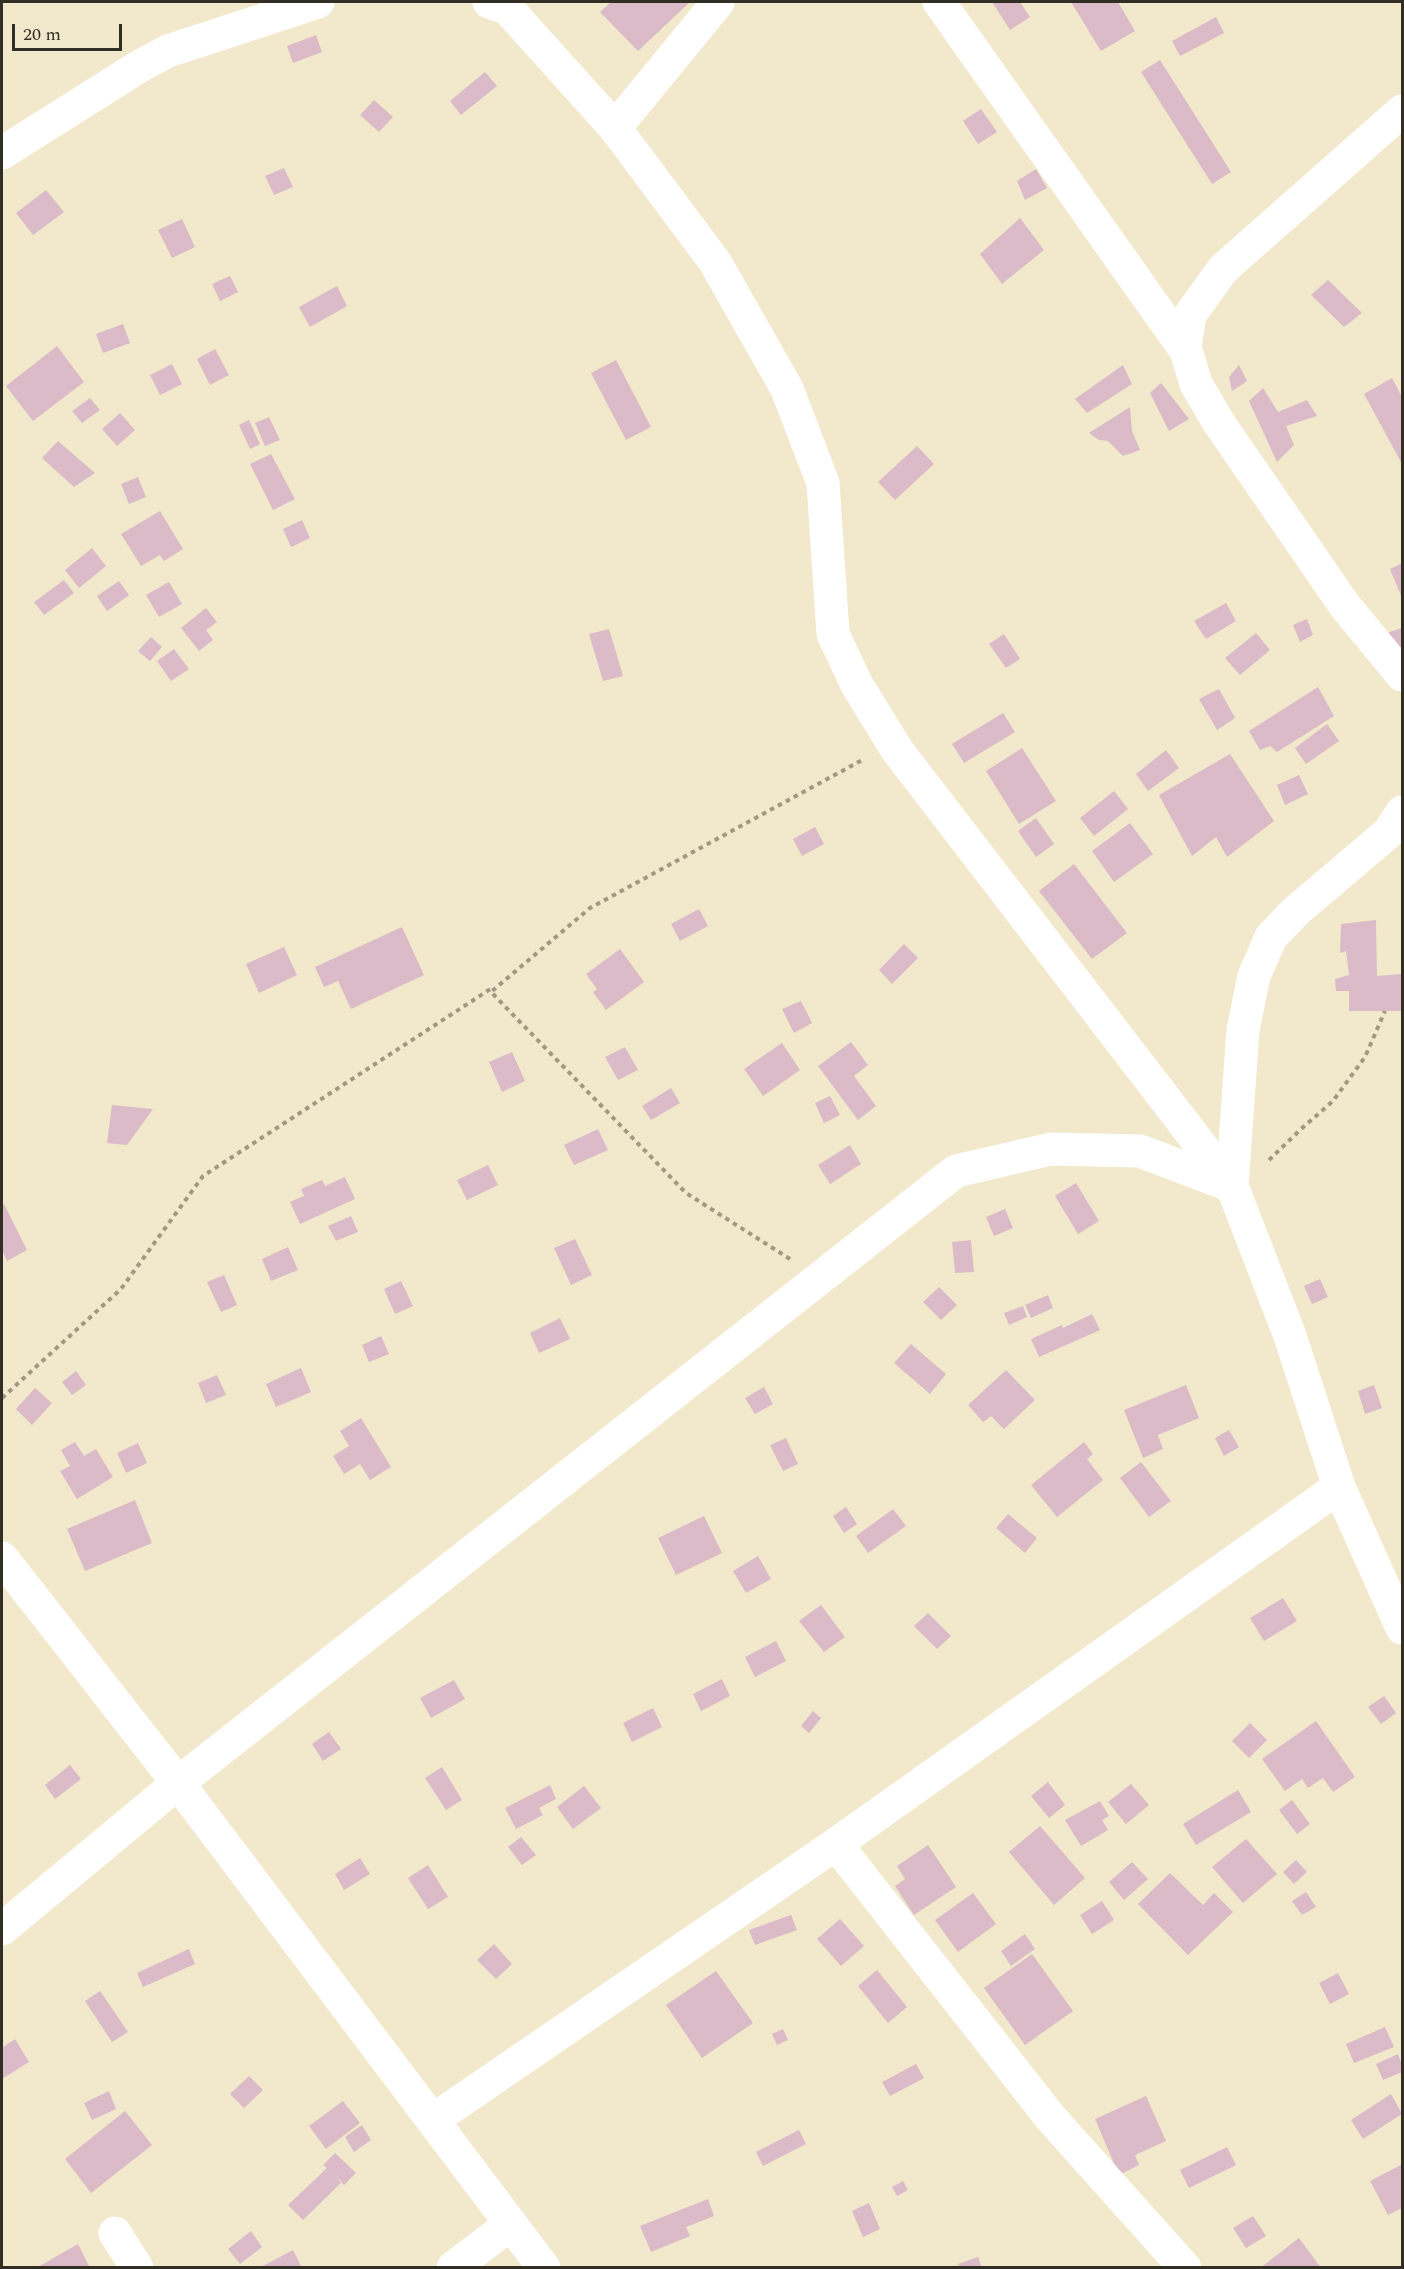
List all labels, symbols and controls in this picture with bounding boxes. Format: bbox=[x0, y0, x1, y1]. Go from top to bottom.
scale bar bbox=[15, 12, 124, 50]
text: 20 m bbox=[23, 21, 61, 48]

